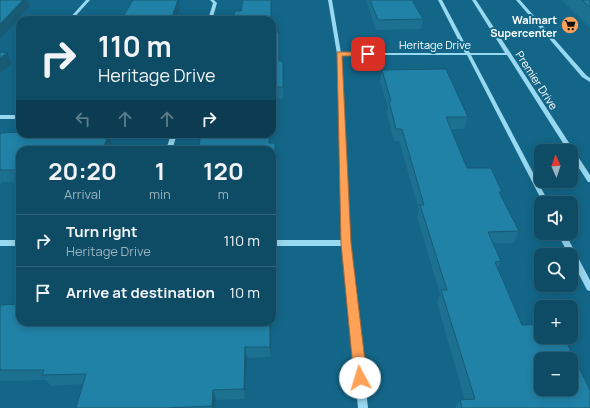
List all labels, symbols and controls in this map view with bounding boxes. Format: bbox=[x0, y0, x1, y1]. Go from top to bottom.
place label: Walmart Supercenter bbox=[490, 12, 558, 40]
supermarket icon: Walmart Supercenter bbox=[560, 15, 580, 35]
text: 110 m bbox=[98, 27, 172, 65]
icon: right bbox=[32, 32, 84, 84]
pin bbox=[351, 37, 385, 71]
street label: Heritage Drive bbox=[399, 37, 472, 52]
icon: arrive bbox=[357, 43, 379, 65]
street label: Premier Drive bbox=[512, 48, 562, 113]
text: Heritage Drive bbox=[98, 63, 216, 87]
icon: left bbox=[72, 108, 94, 130]
icon: ahead bbox=[114, 108, 136, 130]
icon: ahead bbox=[156, 108, 178, 130]
icon: right bbox=[198, 108, 220, 130]
north arrow bbox=[534, 144, 578, 188]
map controls bbox=[534, 144, 578, 396]
text: 20:20 bbox=[48, 154, 117, 187]
text: 1 bbox=[155, 154, 165, 187]
text: 120 bbox=[203, 154, 244, 187]
text: Arrival bbox=[64, 185, 101, 203]
text: min bbox=[149, 185, 171, 203]
text: m bbox=[218, 185, 229, 203]
button: sound bbox=[534, 196, 578, 240]
text: Turn right bbox=[66, 221, 137, 242]
icon: right bbox=[32, 230, 54, 252]
text: 110 m bbox=[223, 230, 260, 251]
text: Heritage Drive bbox=[66, 242, 151, 260]
button: search bbox=[534, 248, 578, 292]
icon: arrive bbox=[32, 282, 54, 304]
text: Arrive at destination bbox=[66, 282, 215, 303]
text: 10 m bbox=[229, 282, 260, 303]
button: + bbox=[534, 300, 578, 344]
button: − bbox=[534, 352, 578, 396]
position arrow bbox=[339, 357, 381, 399]

